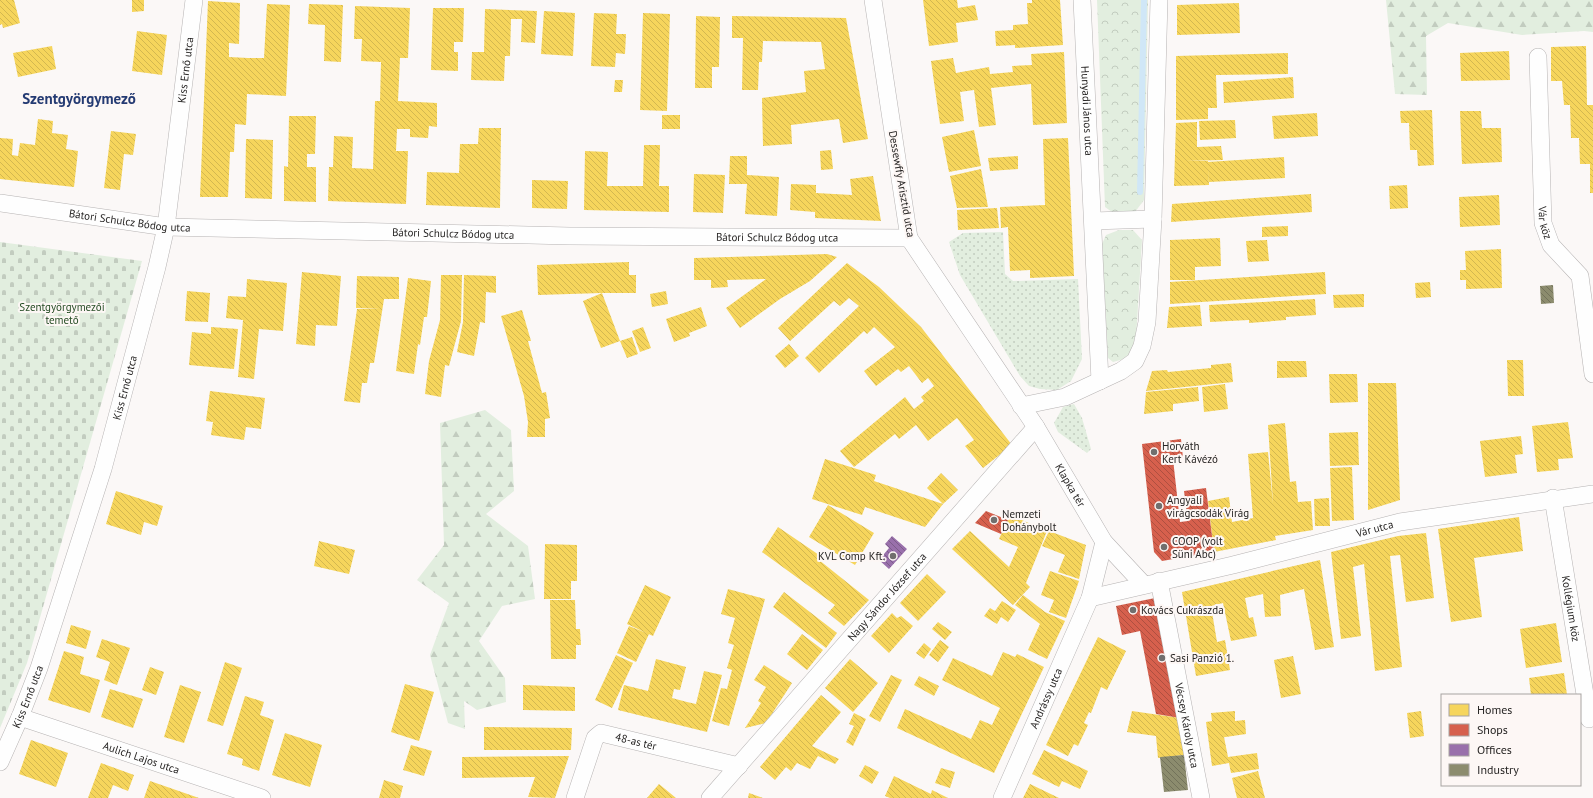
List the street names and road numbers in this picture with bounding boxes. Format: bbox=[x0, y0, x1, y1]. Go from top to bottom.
street label: Kiss Ernő utca bbox=[174, 36, 196, 104]
street label: Hunyadi János utca bbox=[1078, 66, 1096, 156]
street label: Dessewffy Arisztid utca bbox=[886, 130, 918, 238]
street label: Vár köz bbox=[1535, 205, 1555, 241]
street label: Bátori Schulcz Bódog utca bbox=[68, 206, 191, 235]
street label: Bátori Schulcz Bódog utca bbox=[392, 225, 515, 242]
street label: Bátori Schulcz Bódog utca bbox=[716, 230, 838, 245]
street label: Kiss Ernő utca bbox=[109, 354, 140, 422]
street label: Klapka tér bbox=[1052, 461, 1089, 510]
street label: Vár utca bbox=[1354, 517, 1395, 540]
street label: Nagy Sándor József utca bbox=[844, 550, 929, 644]
street label: Kollégium köz bbox=[1559, 575, 1583, 643]
street label: Kiss Ernő utca bbox=[9, 663, 46, 730]
street label: Andrássy utca bbox=[1026, 666, 1065, 731]
street label: Vécsey Károly utca bbox=[1172, 681, 1202, 769]
street label: 48-as tér bbox=[614, 730, 658, 753]
street label: Aulich Lajos utca bbox=[101, 738, 181, 777]

